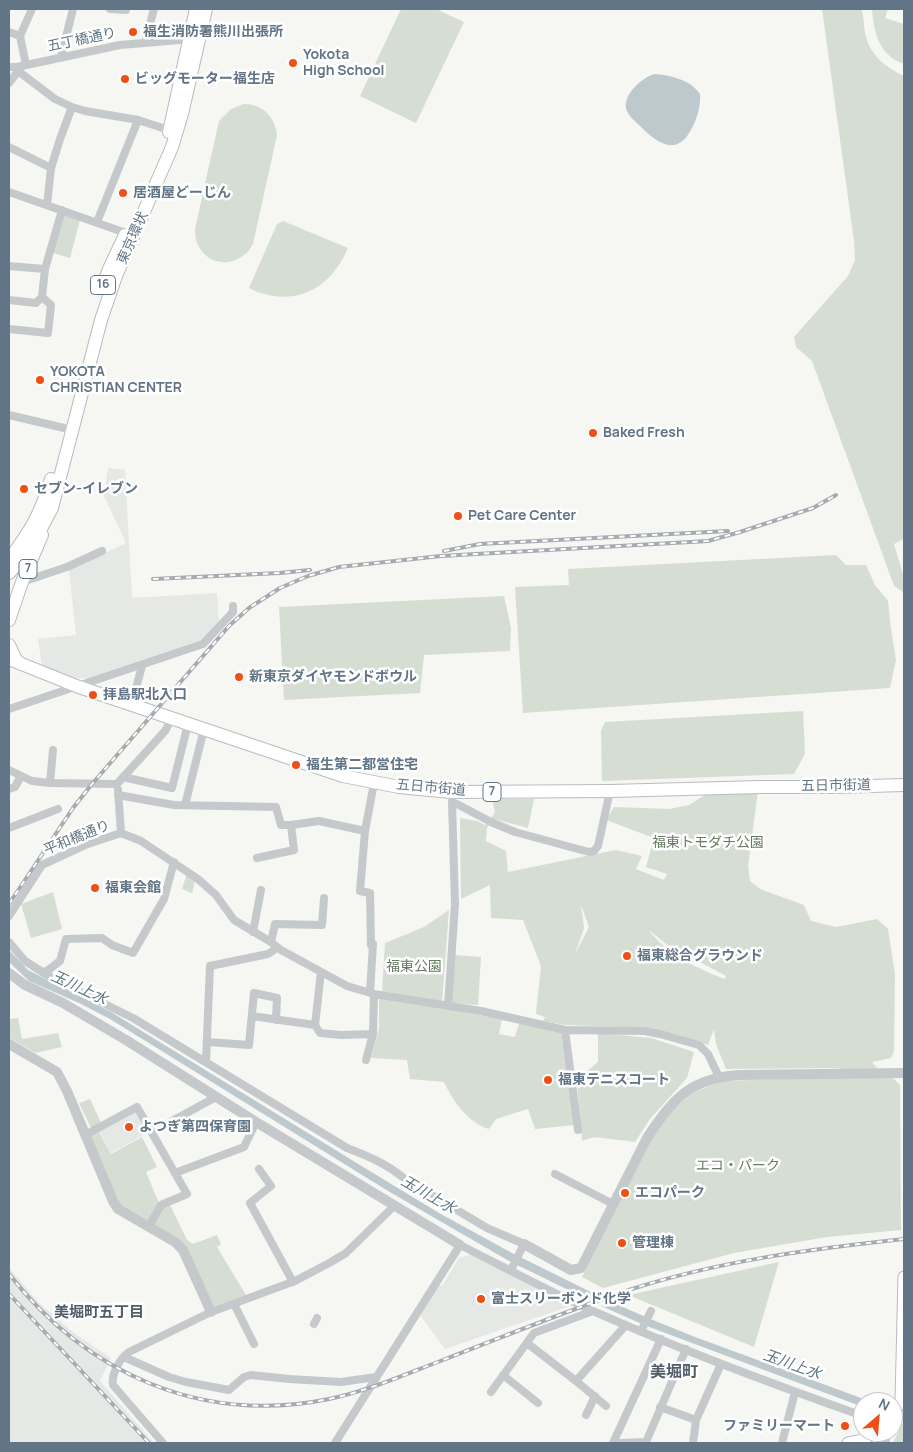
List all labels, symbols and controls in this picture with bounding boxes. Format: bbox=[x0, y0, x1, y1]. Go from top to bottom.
place label: 福生消防署熊川出張所 bbox=[143, 24, 283, 40]
street label: 五丁橋通り bbox=[46, 25, 118, 55]
marker: 福生消防署熊川出張所 bbox=[127, 26, 139, 38]
place label: Yokota High School bbox=[303, 47, 384, 80]
marker: Yokota High School bbox=[287, 57, 299, 69]
place label: ビッグモーター福生店 bbox=[135, 71, 275, 87]
marker: ビッグモーター福生店 bbox=[119, 73, 131, 85]
place label: 居酒屋どーじん bbox=[133, 185, 231, 201]
marker: 居酒屋どーじん bbox=[117, 187, 129, 199]
street label: 東京環状 bbox=[114, 209, 152, 267]
road number: 16 bbox=[90, 276, 116, 294]
place label: YOKOTA CHRISTIAN CENTER bbox=[50, 364, 182, 397]
marker: YOKOTA CHRISTIAN CENTER bbox=[34, 374, 46, 386]
place label: Baked Fresh bbox=[603, 425, 685, 441]
marker: Baked Fresh bbox=[587, 427, 599, 439]
place label: セブン-イレブン bbox=[34, 481, 138, 497]
marker: セブン-イレブン bbox=[18, 483, 30, 495]
place label: Pet Care Center bbox=[468, 508, 576, 524]
marker: Pet Care Center bbox=[452, 510, 464, 522]
road number: 7 bbox=[19, 560, 37, 578]
place label: 新東京ダイヤモンドボウル bbox=[249, 669, 417, 685]
marker: 新東京ダイヤモンドボウル bbox=[233, 671, 245, 683]
place label: 拝島駅北入口 bbox=[103, 687, 187, 703]
marker: 拝島駅北入口 bbox=[87, 689, 99, 701]
place label: 福生第二都営住宅 bbox=[306, 757, 418, 773]
marker: 福生第二都営住宅 bbox=[290, 759, 302, 771]
street label: 五日市街道 bbox=[395, 777, 467, 799]
street label: 五日市街道 bbox=[801, 777, 871, 795]
road number: 7 bbox=[483, 782, 501, 802]
street label: 平和橋通り bbox=[41, 817, 113, 859]
park label: 福東トモダチ公園 bbox=[652, 835, 764, 851]
place label: 福東会館 bbox=[105, 880, 161, 896]
marker: 福東会館 bbox=[89, 882, 101, 894]
place label: 福東総合グラウンド bbox=[637, 948, 763, 964]
marker: 福東総合グラウンド bbox=[621, 950, 633, 962]
park label: 福東公園 bbox=[386, 959, 442, 975]
water label: 玉川上水 bbox=[48, 967, 110, 1009]
place label: 福東テニスコート bbox=[558, 1072, 670, 1088]
marker: 福東テニスコート bbox=[542, 1074, 554, 1086]
place label: よつぎ第四保育園 bbox=[139, 1119, 251, 1135]
marker: よつぎ第四保育園 bbox=[123, 1121, 135, 1133]
park label: エコ・パーク bbox=[696, 1158, 780, 1174]
water label: 玉川上水 bbox=[398, 1172, 458, 1218]
place label: エコパーク bbox=[635, 1185, 705, 1201]
marker: エコパーク bbox=[619, 1187, 631, 1199]
place label: 管理棟 bbox=[632, 1235, 674, 1251]
marker: 管理棟 bbox=[616, 1237, 628, 1249]
place label: 富士スリーボンド化学 bbox=[491, 1291, 631, 1307]
marker: 富士スリーボンド化学 bbox=[475, 1293, 487, 1305]
district label: 美堀町五丁目 bbox=[54, 1304, 144, 1322]
water label: 玉川上水 bbox=[761, 1346, 823, 1384]
district label: 美堀町 bbox=[650, 1363, 698, 1383]
north arrow bbox=[853, 1392, 903, 1442]
text: N bbox=[876, 1393, 893, 1415]
place label: ファミリーマート bbox=[723, 1418, 835, 1434]
marker: ファミリーマート bbox=[839, 1420, 851, 1432]

